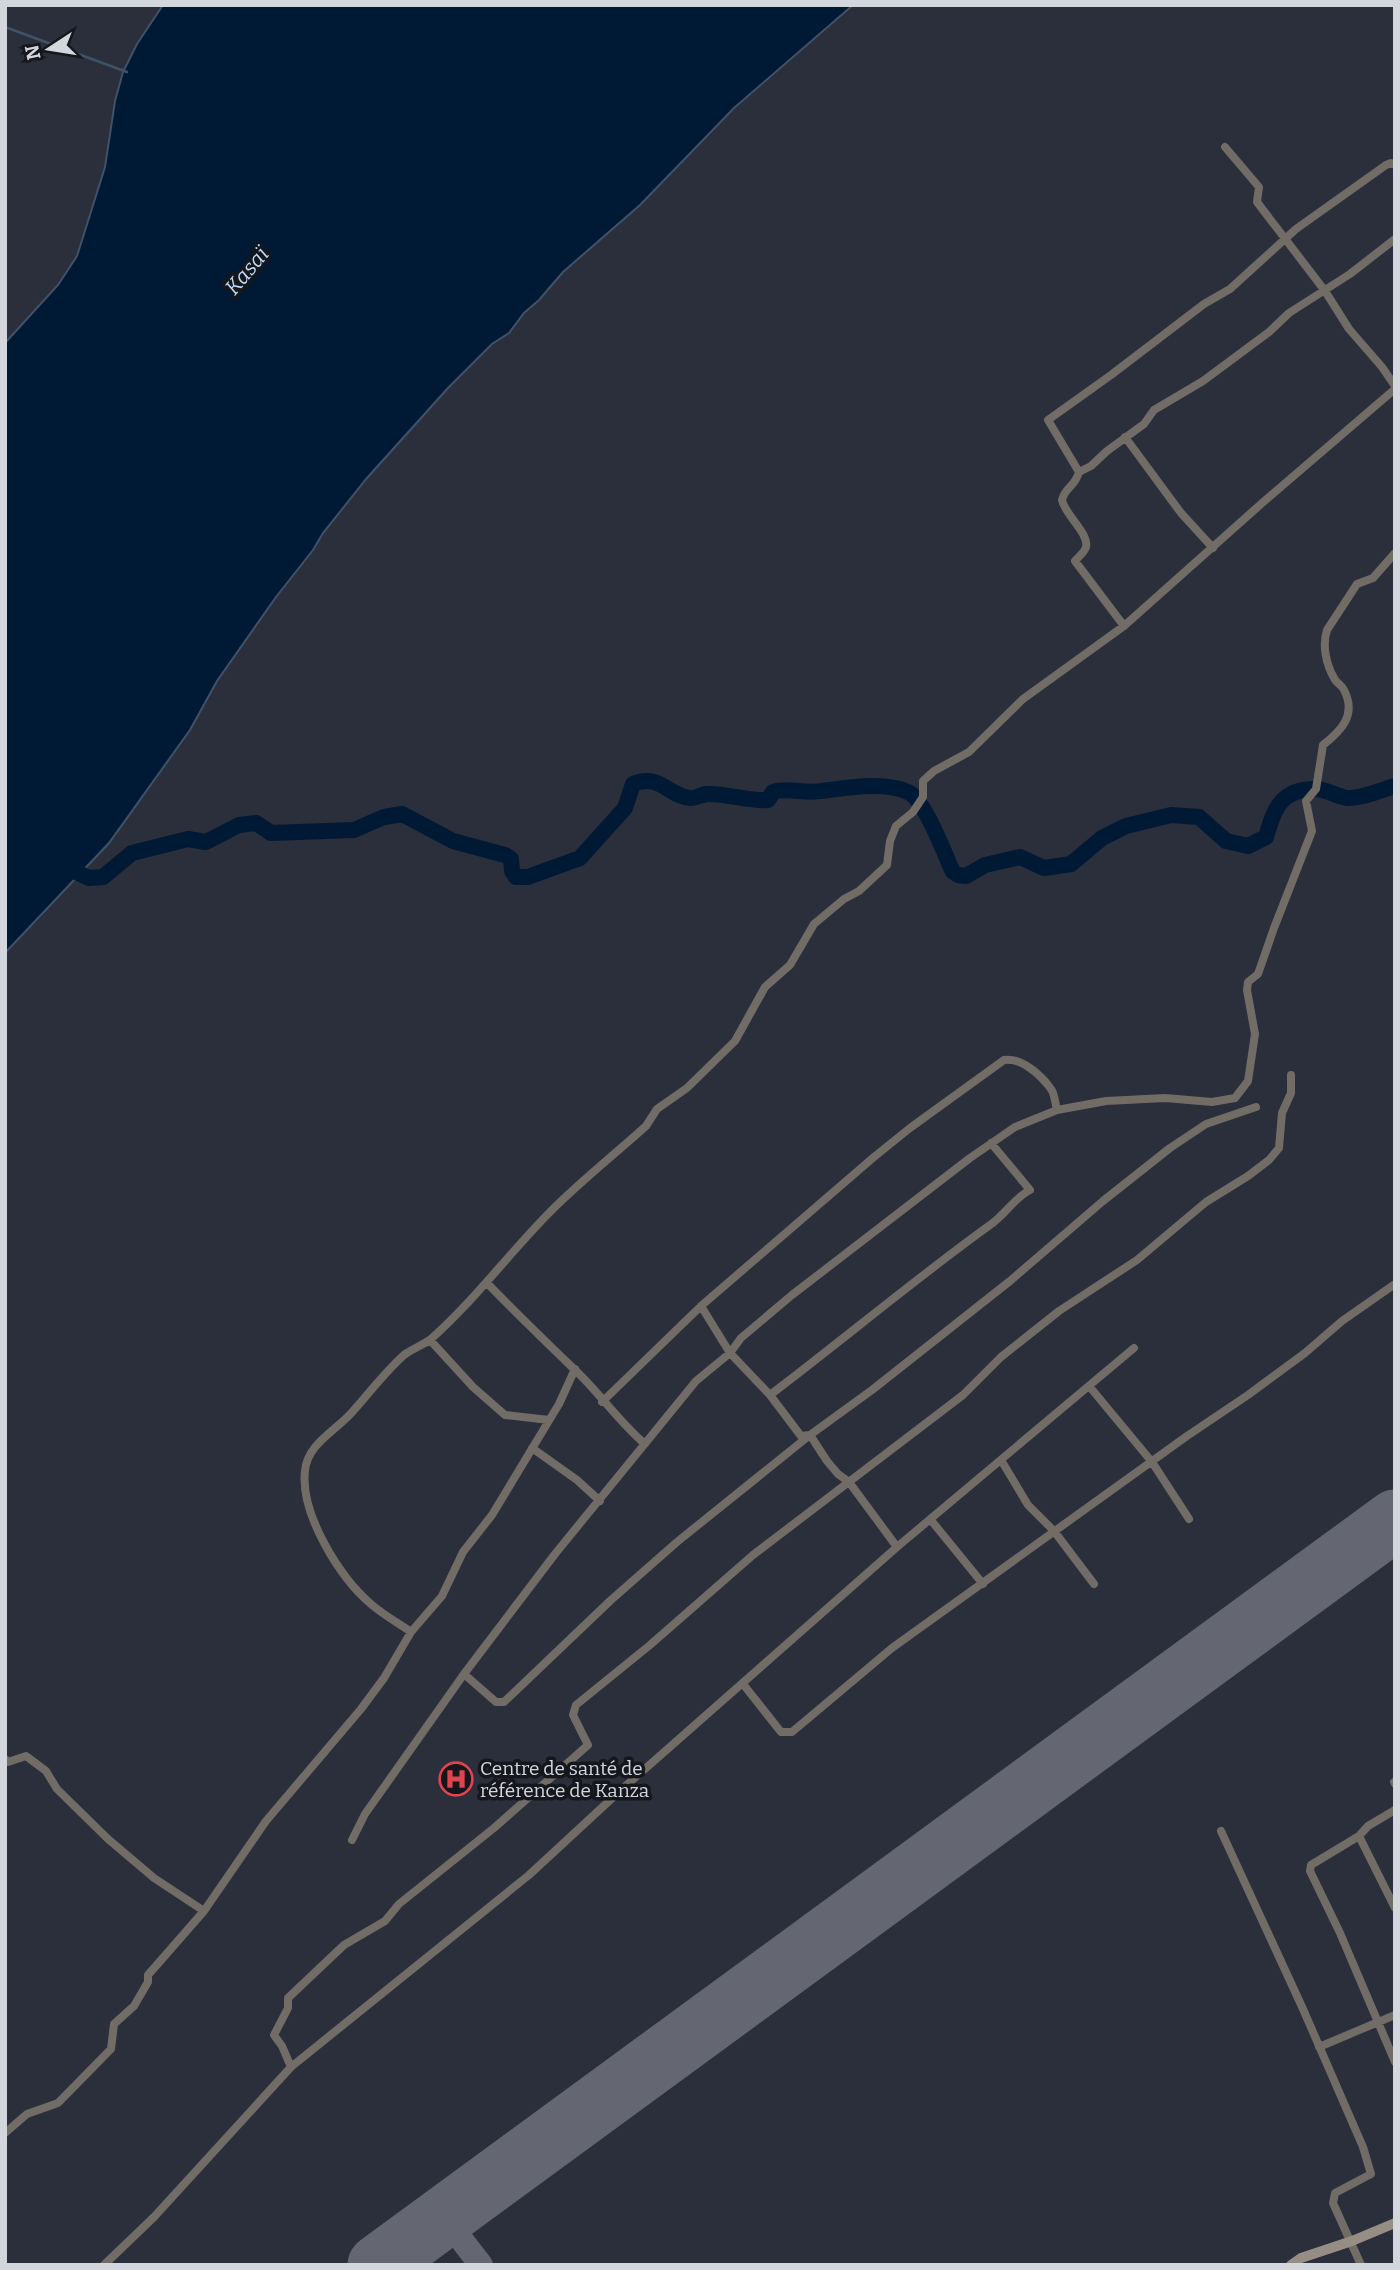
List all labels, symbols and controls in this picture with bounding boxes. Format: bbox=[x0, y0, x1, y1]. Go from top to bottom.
north arrow bbox=[14, 14, 84, 84]
text: N bbox=[20, 43, 46, 62]
water label: Kasaï bbox=[220, 240, 276, 300]
place label: Centre de santé de référence de Kanza bbox=[480, 1757, 650, 1802]
hospital icon: Centre de santé de référence de Kanza bbox=[437, 1760, 475, 1798]

